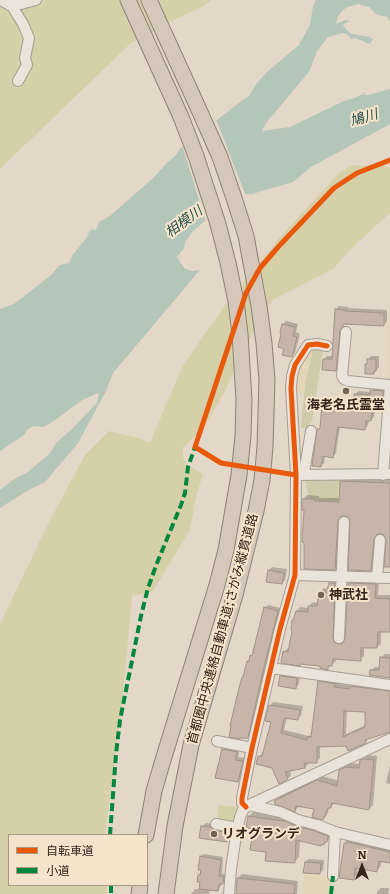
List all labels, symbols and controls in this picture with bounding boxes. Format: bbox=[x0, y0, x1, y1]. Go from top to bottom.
water label: 鳩川 bbox=[348, 106, 380, 130]
water label: 相模川 bbox=[162, 203, 206, 241]
marker: 海老名氏霊堂 bbox=[341, 386, 351, 396]
place label: 海老名氏霊堂 bbox=[307, 397, 385, 413]
street label: 首都圏中央連絡自動車道;さがみ縦貫道路 bbox=[185, 512, 261, 746]
place label: 神武社 bbox=[329, 587, 368, 603]
marker: 神武社 bbox=[316, 590, 326, 600]
place label: リオグランデ bbox=[222, 826, 300, 842]
marker: リオグランデ bbox=[209, 829, 219, 839]
legend bbox=[8, 834, 148, 886]
text: 自転車道 bbox=[46, 841, 94, 859]
north arrow bbox=[342, 846, 382, 886]
text: N bbox=[357, 846, 367, 862]
text: 小道 bbox=[46, 861, 70, 879]

